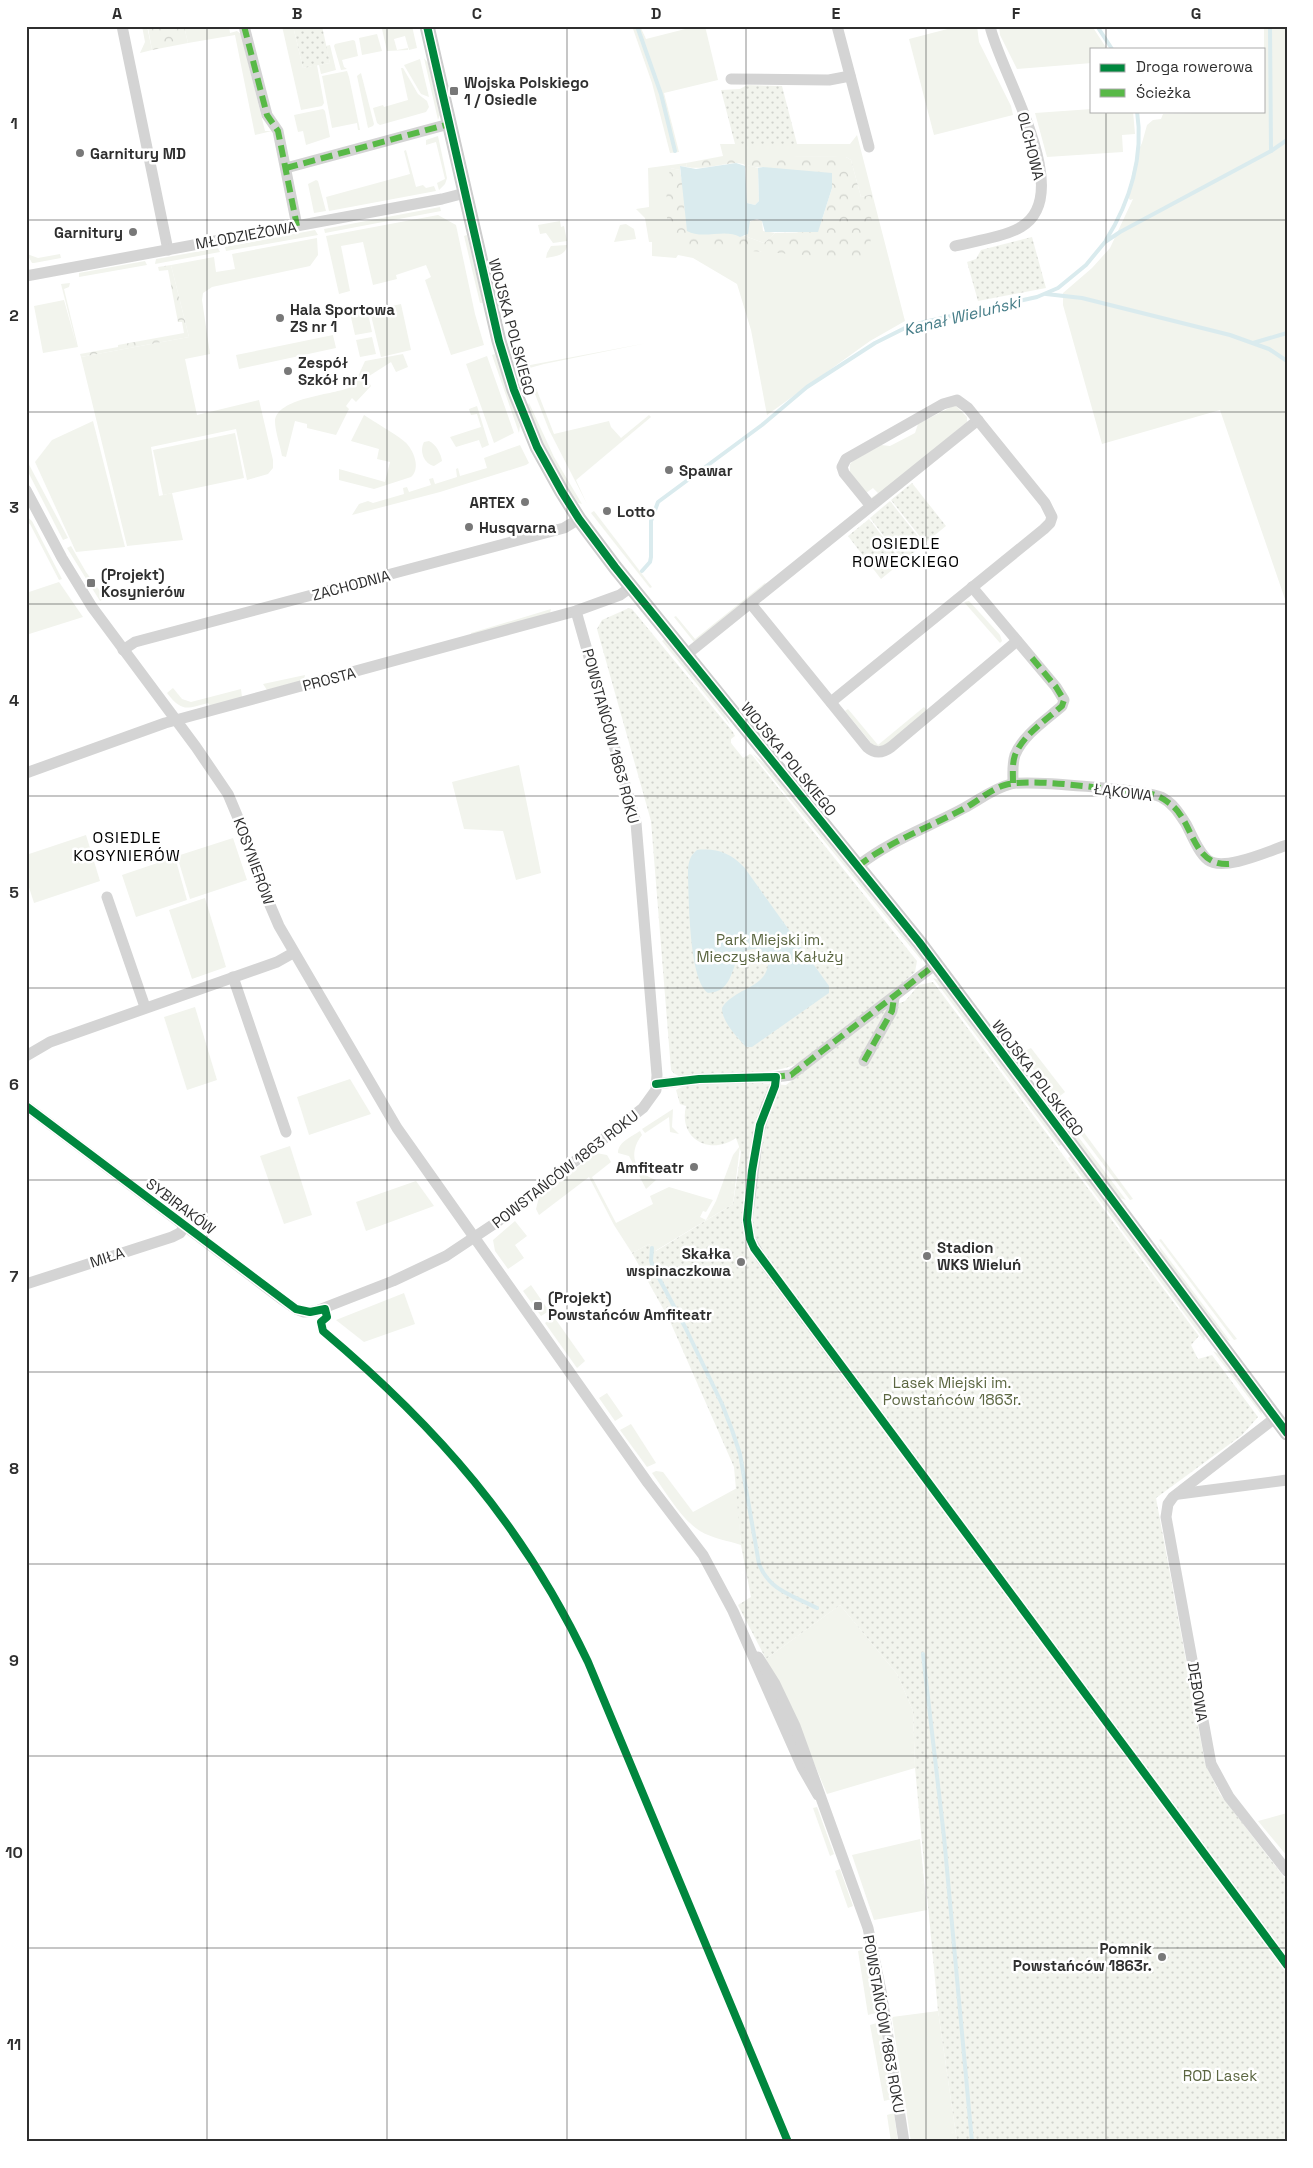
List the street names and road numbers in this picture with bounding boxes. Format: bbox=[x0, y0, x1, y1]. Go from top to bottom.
street label: OLCHOWA bbox=[1013, 110, 1049, 183]
street label: MŁODZIEŻOWA bbox=[194, 217, 299, 253]
street label: WOJSKA POLSKIEGO bbox=[485, 256, 539, 398]
street label: ZACHODNIA bbox=[310, 565, 393, 605]
street label: POWSTAŃCÓW 1863 ROKU bbox=[578, 646, 644, 826]
street label: PROSTA bbox=[300, 663, 358, 695]
street label: WOJSKA POLSKIEGO bbox=[737, 698, 841, 820]
street label: ŁĄKOWA bbox=[1092, 779, 1154, 805]
street label: KOSYNIERÓW bbox=[229, 815, 279, 907]
street label: WOJSKA POLSKIEGO bbox=[988, 1016, 1088, 1140]
street label: POWSTAŃCÓW 1863 ROKU bbox=[488, 1106, 642, 1232]
street label: SYBIRAKÓW bbox=[142, 1174, 220, 1238]
street label: MIŁA bbox=[87, 1242, 127, 1271]
street label: DĘBOWA bbox=[1184, 1661, 1212, 1724]
street label: POWSTAŃCÓW 1863 ROKU bbox=[859, 1933, 909, 2115]

